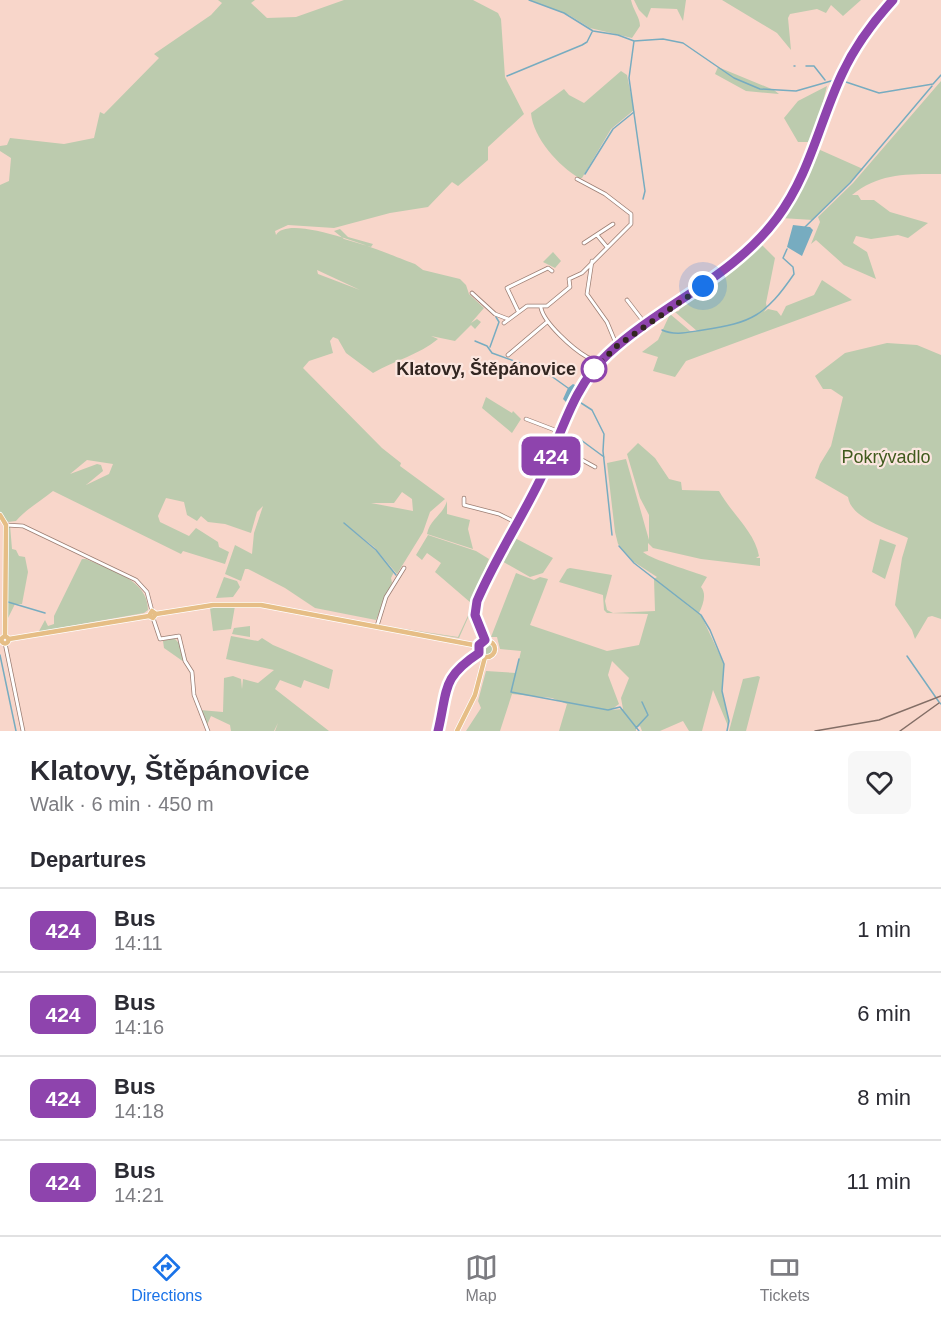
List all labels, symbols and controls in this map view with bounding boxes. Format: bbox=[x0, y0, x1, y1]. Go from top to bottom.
your location bbox=[688, 271, 718, 301]
marker: Klatovy, Štěpánovice bbox=[581, 356, 607, 382]
place label: Klatovy, Štěpánovice bbox=[396, 358, 576, 379]
line badge: 424 bbox=[516, 436, 586, 476]
text: 424 bbox=[533, 445, 569, 468]
park label: Pokrývadlo bbox=[841, 447, 931, 467]
button: heart bbox=[848, 751, 911, 814]
text: Klatovy, Štěpánovice bbox=[30, 755, 310, 786]
text: Walk · 6 min · 450 m bbox=[30, 793, 214, 815]
text: Departures bbox=[30, 847, 146, 872]
text: Bus bbox=[114, 906, 156, 931]
text: 1 min bbox=[857, 917, 911, 942]
text: 424 bbox=[45, 919, 81, 942]
text: 14:11 bbox=[114, 932, 163, 954]
text: Bus bbox=[114, 990, 156, 1015]
text: 6 min bbox=[857, 1001, 911, 1026]
text: 424 bbox=[45, 1003, 81, 1026]
text: 14:16 bbox=[114, 1016, 164, 1038]
text: Bus bbox=[114, 1074, 156, 1099]
text: 8 min bbox=[857, 1085, 911, 1110]
text: 424 bbox=[45, 1087, 81, 1110]
text: 14:18 bbox=[114, 1100, 164, 1122]
text: Bus bbox=[114, 1158, 156, 1183]
text: 11 min bbox=[847, 1169, 911, 1194]
text: 424 bbox=[45, 1171, 81, 1194]
text: 14:21 bbox=[114, 1184, 164, 1206]
tab: Directions bbox=[131, 1251, 202, 1305]
tab: Map bbox=[465, 1251, 498, 1305]
tab: Tickets bbox=[760, 1251, 810, 1305]

